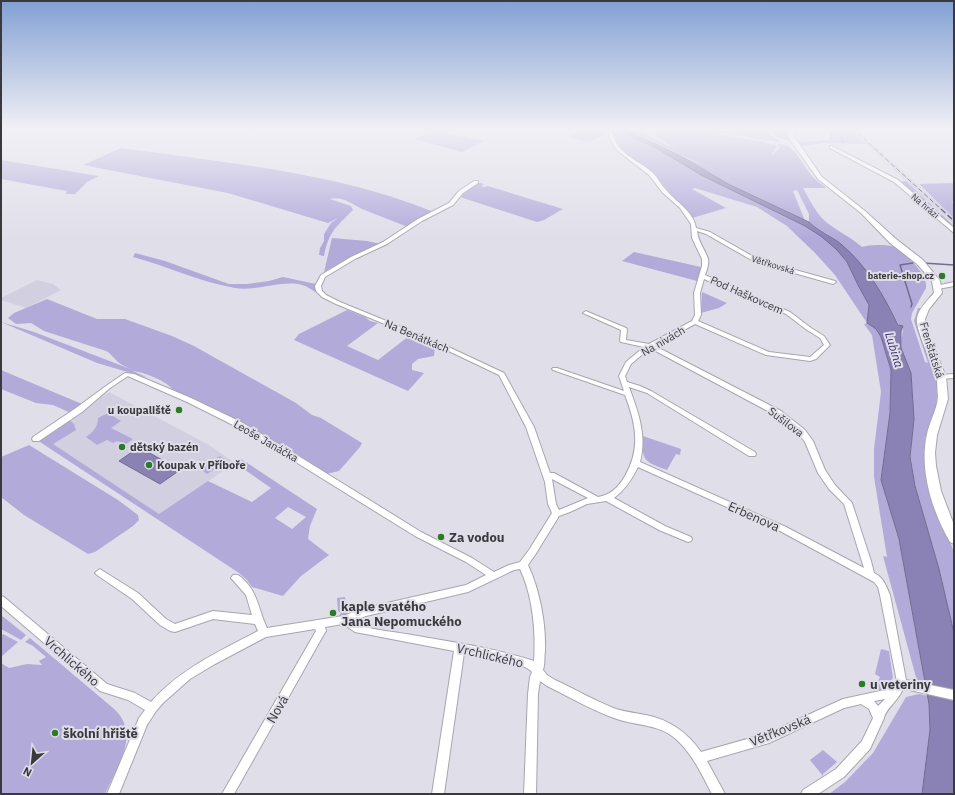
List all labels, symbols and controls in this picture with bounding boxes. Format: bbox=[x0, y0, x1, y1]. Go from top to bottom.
street label: Na hrázi bbox=[909, 191, 941, 220]
street label: Větřkovská bbox=[750, 253, 796, 276]
place label: baterie-shop.cz bbox=[868, 270, 934, 281]
marker: baterie-shop.cz bbox=[937, 271, 947, 281]
street label: Pod Haškovcem bbox=[708, 273, 786, 317]
street label: Na Benátkách bbox=[383, 316, 451, 356]
street label: Frenštátská bbox=[917, 320, 947, 380]
street label: Na nivách bbox=[639, 323, 687, 359]
water label: Lubina bbox=[882, 330, 907, 369]
place label: u koupaliště bbox=[108, 403, 171, 417]
street label: Sušilova bbox=[765, 404, 807, 440]
marker: u koupaliště bbox=[174, 405, 184, 415]
street label: Leoše Janáčka bbox=[231, 417, 301, 465]
place label: dětský bazén bbox=[130, 440, 199, 454]
marker: dětský bazén bbox=[117, 442, 127, 452]
place label: Koupak v Příboře bbox=[157, 458, 246, 472]
marker: Koupak v Příboře bbox=[144, 460, 154, 470]
street label: Erbenova bbox=[725, 498, 782, 535]
place label: Za vodou bbox=[449, 529, 505, 546]
marker: Za vodou bbox=[436, 532, 446, 542]
place label: kaple svatého Jana Nepomuckého bbox=[341, 598, 461, 630]
marker: kaple svatého Jana Nepomuckého bbox=[328, 608, 338, 618]
street label: Vrchlického bbox=[40, 633, 103, 690]
street label: Vrchlického bbox=[455, 640, 525, 671]
place label: u veteriny bbox=[870, 676, 931, 693]
marker: u veteriny bbox=[857, 679, 867, 689]
street label: Nová bbox=[263, 692, 292, 726]
street label: Větřkovská bbox=[747, 711, 813, 750]
place label: školní hřiště bbox=[63, 725, 138, 742]
marker: školní hřiště bbox=[50, 728, 60, 738]
north arrow bbox=[12, 743, 52, 783]
text: N bbox=[21, 764, 34, 780]

